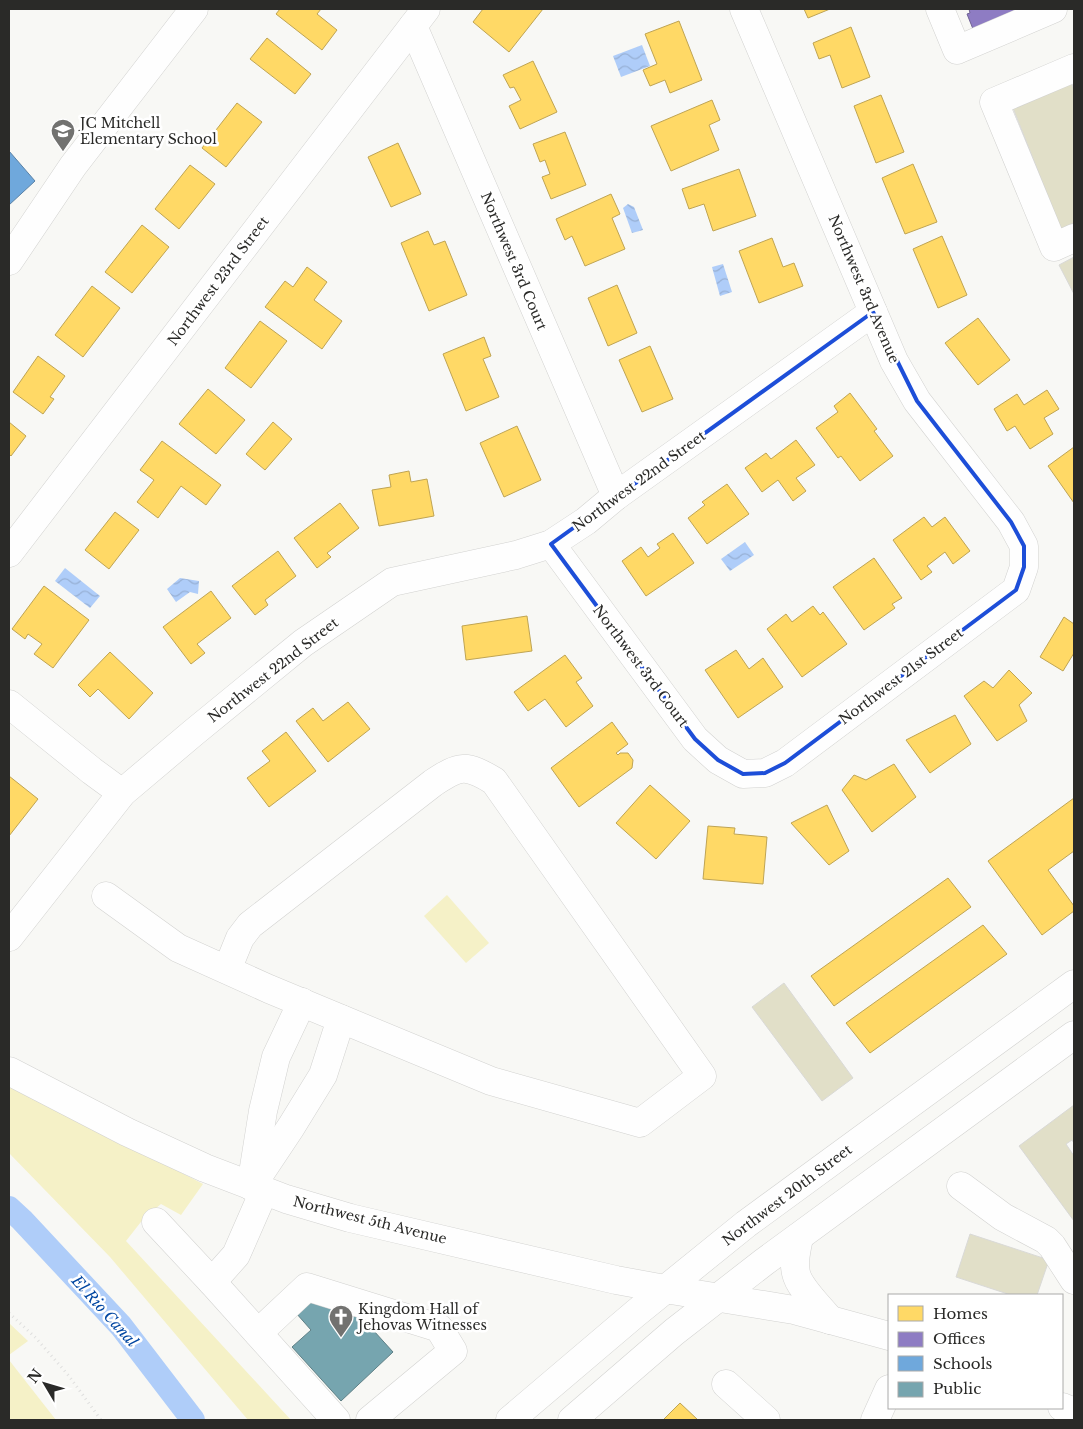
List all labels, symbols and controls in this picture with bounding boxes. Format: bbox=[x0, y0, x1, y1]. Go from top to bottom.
place label: JC Mitchell Elementary School bbox=[78, 114, 217, 148]
school or university icon: JC Mitchell Elementary School bbox=[50, 118, 76, 152]
street label: Northwest 3rd Court bbox=[477, 189, 552, 333]
street label: Northwest 23rd Street bbox=[163, 212, 273, 349]
street label: Northwest 3rd Avenue bbox=[825, 212, 903, 366]
street label: Northwest 22nd Street bbox=[569, 426, 710, 535]
street label: Northwest 3rd Court bbox=[589, 601, 693, 731]
street label: Northwest 22nd Street bbox=[204, 613, 342, 727]
street label: Northwest 21st Street bbox=[835, 623, 967, 729]
street label: Northwest 20th Street bbox=[719, 1140, 856, 1250]
street label: Northwest 5th Avenue bbox=[291, 1192, 449, 1248]
water label: El Rio Canal bbox=[67, 1271, 142, 1351]
legend bbox=[888, 1294, 1063, 1409]
place label: Kingdom Hall of Jehovas Witnesses bbox=[356, 1300, 487, 1334]
church icon: Kingdom Hall of Jehovas Witnesses bbox=[328, 1304, 354, 1338]
text: Homes bbox=[933, 1304, 988, 1323]
text: Offices bbox=[933, 1329, 985, 1348]
text: Schools bbox=[933, 1354, 993, 1373]
north arrow bbox=[20, 1359, 70, 1409]
text: N bbox=[24, 1365, 46, 1387]
text: Public bbox=[933, 1379, 981, 1398]

